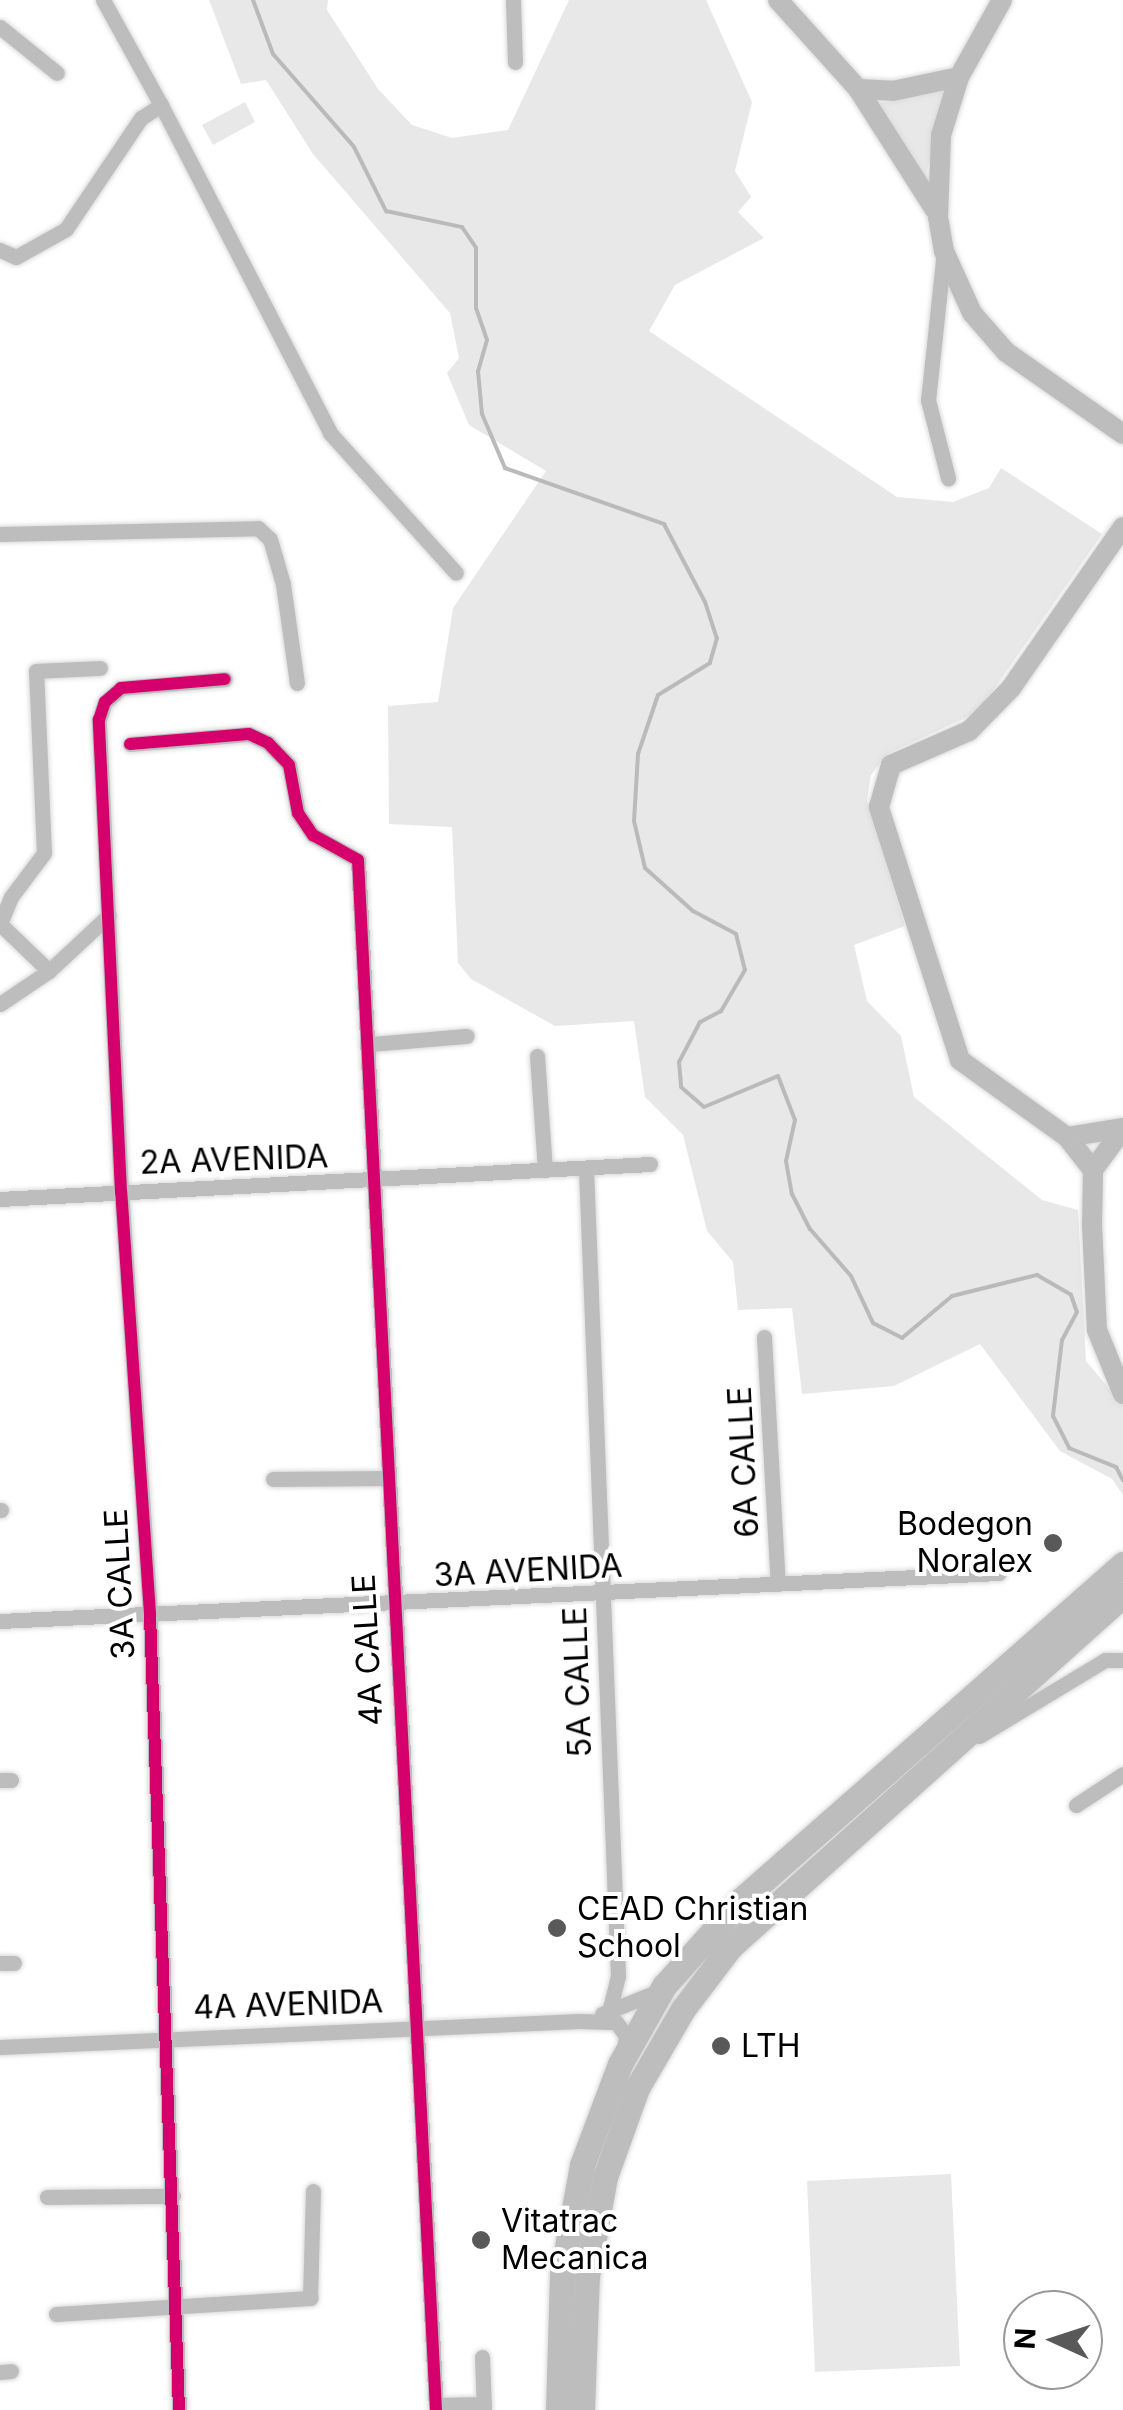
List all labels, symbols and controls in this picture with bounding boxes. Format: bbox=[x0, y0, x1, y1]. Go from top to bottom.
street label: 2A AVENIDA bbox=[139, 1138, 329, 1182]
street label: 6A CALLE bbox=[721, 1386, 767, 1538]
place label: Bodegon Noralex bbox=[897, 1506, 1033, 1581]
street label: 3A CALLE bbox=[97, 1508, 143, 1660]
marker: Bodegon Noralex bbox=[1042, 1532, 1064, 1554]
street label: 3A AVENIDA bbox=[433, 1547, 623, 1595]
street label: 4A CALLE bbox=[345, 1573, 391, 1727]
street label: 5A CALLE bbox=[556, 1606, 600, 1758]
place label: CEAD Christian School bbox=[577, 1891, 808, 1966]
marker: CEAD Christian School bbox=[546, 1917, 568, 1939]
street label: 4A AVENIDA bbox=[193, 1983, 383, 2027]
place label: LTH bbox=[741, 2027, 800, 2065]
marker: LTH bbox=[710, 2035, 732, 2057]
place label: Vitatrac Mecanica bbox=[501, 2203, 648, 2278]
marker: Vitatrac Mecanica bbox=[470, 2229, 492, 2251]
north arrow bbox=[1003, 2290, 1103, 2390]
text: N bbox=[1008, 2327, 1043, 2350]

